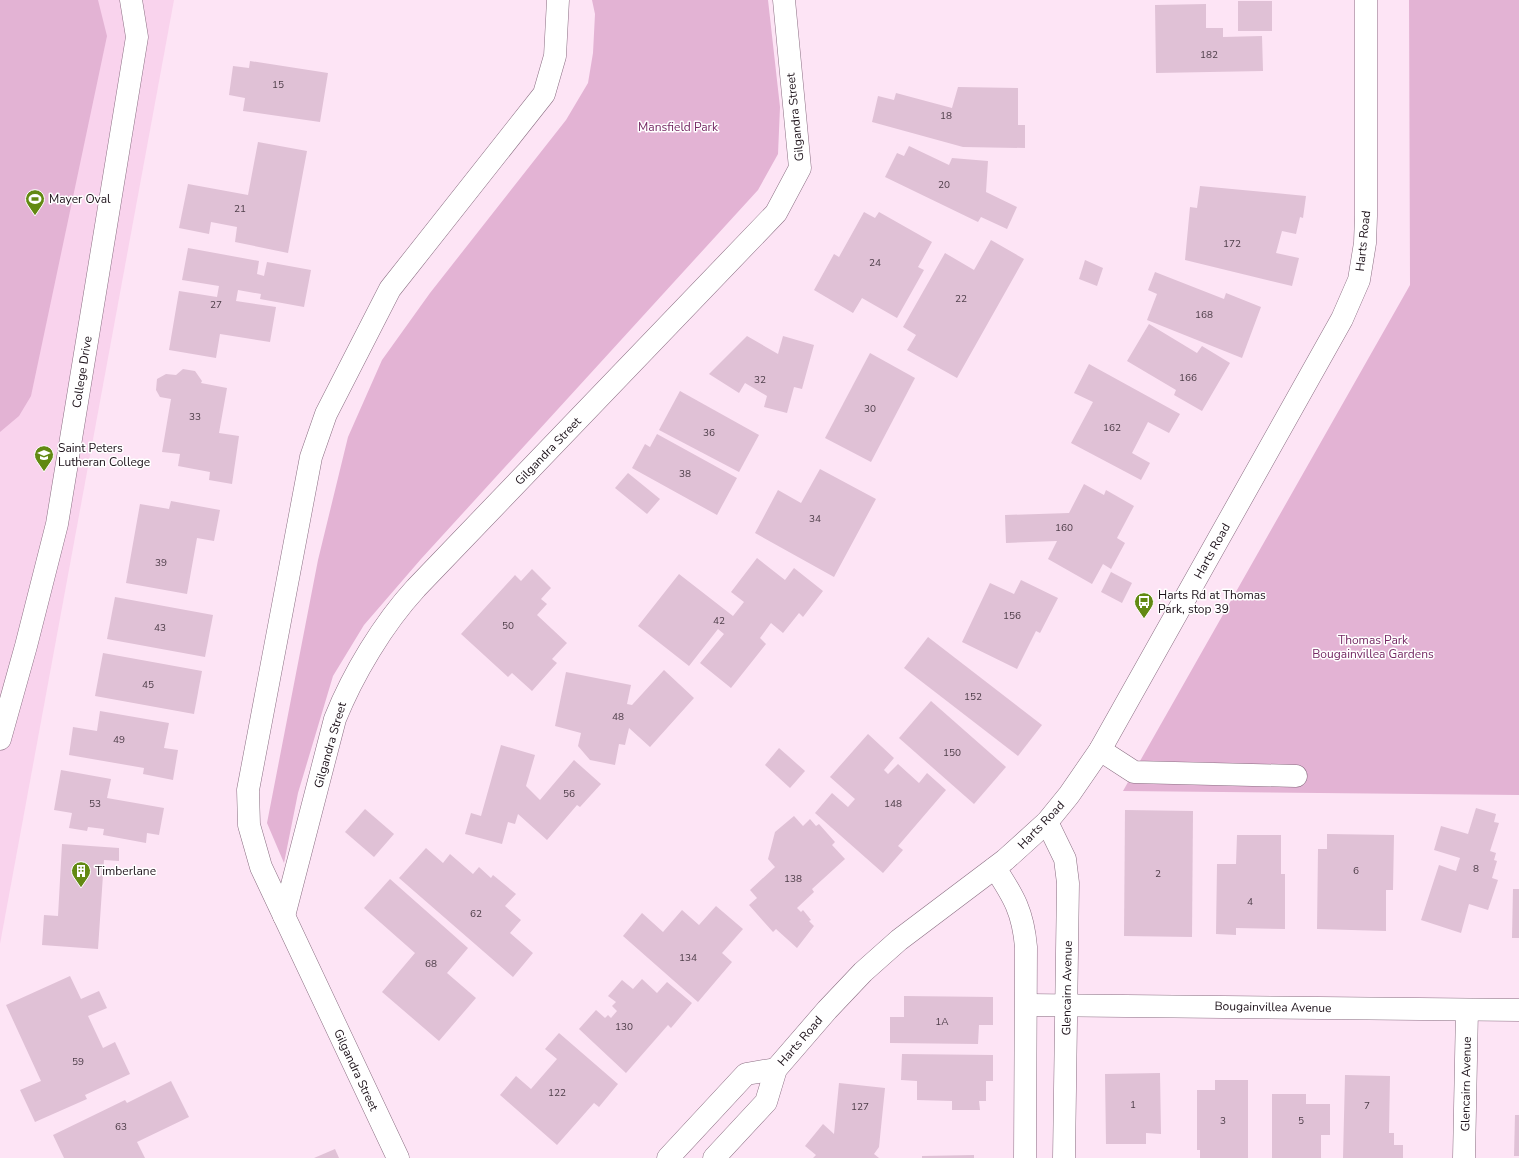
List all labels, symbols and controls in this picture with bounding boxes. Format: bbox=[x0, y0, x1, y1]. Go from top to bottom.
house number: 182 bbox=[1200, 48, 1218, 62]
street label: Gilgandra Street bbox=[782, 71, 808, 162]
house number: 15 bbox=[272, 78, 284, 92]
house number: 18 bbox=[940, 109, 952, 123]
park label: Mansfield Park bbox=[638, 119, 719, 135]
house number: 20 bbox=[938, 178, 950, 192]
sports icon: Mayer Oval bbox=[24, 188, 46, 216]
place label: Mayer Oval bbox=[49, 191, 111, 207]
house number: 21 bbox=[234, 202, 246, 216]
street label: Harts Road bbox=[1352, 210, 1374, 272]
house number: 172 bbox=[1223, 237, 1241, 251]
house number: 24 bbox=[869, 256, 881, 270]
house number: 22 bbox=[955, 292, 967, 306]
house number: 27 bbox=[210, 298, 222, 312]
house number: 168 bbox=[1195, 308, 1213, 322]
street label: College Drive bbox=[68, 335, 96, 409]
house number: 166 bbox=[1179, 371, 1197, 385]
house number: 32 bbox=[754, 373, 766, 387]
house number: 30 bbox=[864, 402, 876, 416]
house number: 33 bbox=[189, 410, 201, 424]
street label: Gilgandra Street bbox=[511, 413, 585, 488]
house number: 162 bbox=[1103, 421, 1121, 435]
house number: 36 bbox=[703, 426, 715, 440]
place label: Saint Peters Lutheran College bbox=[58, 440, 150, 470]
school or university icon: Saint Peters Lutheran College bbox=[33, 444, 55, 472]
house number: 38 bbox=[679, 467, 691, 481]
house number: 34 bbox=[809, 512, 821, 526]
street label: Harts Road bbox=[1190, 520, 1234, 582]
house number: 160 bbox=[1055, 521, 1073, 535]
house number: 39 bbox=[155, 556, 167, 570]
place label: Harts Rd at Thomas Park, stop 39 bbox=[1158, 587, 1266, 617]
bus stop icon: Harts Rd at Thomas Park, stop 39 bbox=[1133, 591, 1155, 619]
house number: 156 bbox=[1003, 609, 1021, 623]
house number: 42 bbox=[713, 614, 725, 628]
house number: 50 bbox=[502, 619, 514, 633]
house number: 43 bbox=[154, 621, 166, 635]
park label: Thomas Park Bougainvillea Gardens bbox=[1312, 632, 1434, 662]
house number: 45 bbox=[142, 678, 154, 692]
house number: 152 bbox=[964, 690, 982, 704]
street label: Gilgandra Street bbox=[310, 699, 350, 790]
house number: 48 bbox=[612, 710, 624, 724]
house number: 49 bbox=[113, 733, 125, 747]
house number: 150 bbox=[943, 746, 961, 760]
house number: 56 bbox=[563, 787, 575, 801]
house number: 53 bbox=[89, 797, 101, 811]
house number: 148 bbox=[884, 797, 902, 811]
street label: Harts Road bbox=[1014, 797, 1068, 853]
building icon: Timberlane bbox=[70, 860, 92, 888]
house number: 8 bbox=[1473, 862, 1479, 876]
place label: Timberlane bbox=[95, 863, 156, 879]
house number: 6 bbox=[1353, 864, 1359, 878]
house number: 2 bbox=[1155, 867, 1161, 881]
house number: 138 bbox=[784, 872, 802, 886]
house number: 4 bbox=[1247, 895, 1253, 909]
house number: 62 bbox=[470, 907, 482, 921]
street label: Glencairn Avenue bbox=[1058, 940, 1076, 1036]
house number: 134 bbox=[679, 951, 697, 965]
house number: 68 bbox=[425, 957, 437, 971]
street label: Bougainvillea Avenue bbox=[1214, 998, 1332, 1016]
street label: Harts Road bbox=[774, 1013, 826, 1069]
house number: 1A bbox=[935, 1015, 949, 1029]
house number: 130 bbox=[615, 1020, 633, 1034]
street label: Gilgandra Street bbox=[330, 1026, 382, 1114]
street label: Glencairn Avenue bbox=[1457, 1036, 1475, 1132]
house number: 59 bbox=[72, 1055, 84, 1069]
house number: 122 bbox=[548, 1086, 566, 1100]
house number: 1 bbox=[1130, 1098, 1136, 1112]
house number: 7 bbox=[1364, 1099, 1370, 1113]
house number: 127 bbox=[851, 1100, 869, 1114]
house number: 3 bbox=[1220, 1114, 1226, 1128]
house number: 5 bbox=[1298, 1114, 1304, 1128]
house number: 63 bbox=[115, 1120, 127, 1134]

